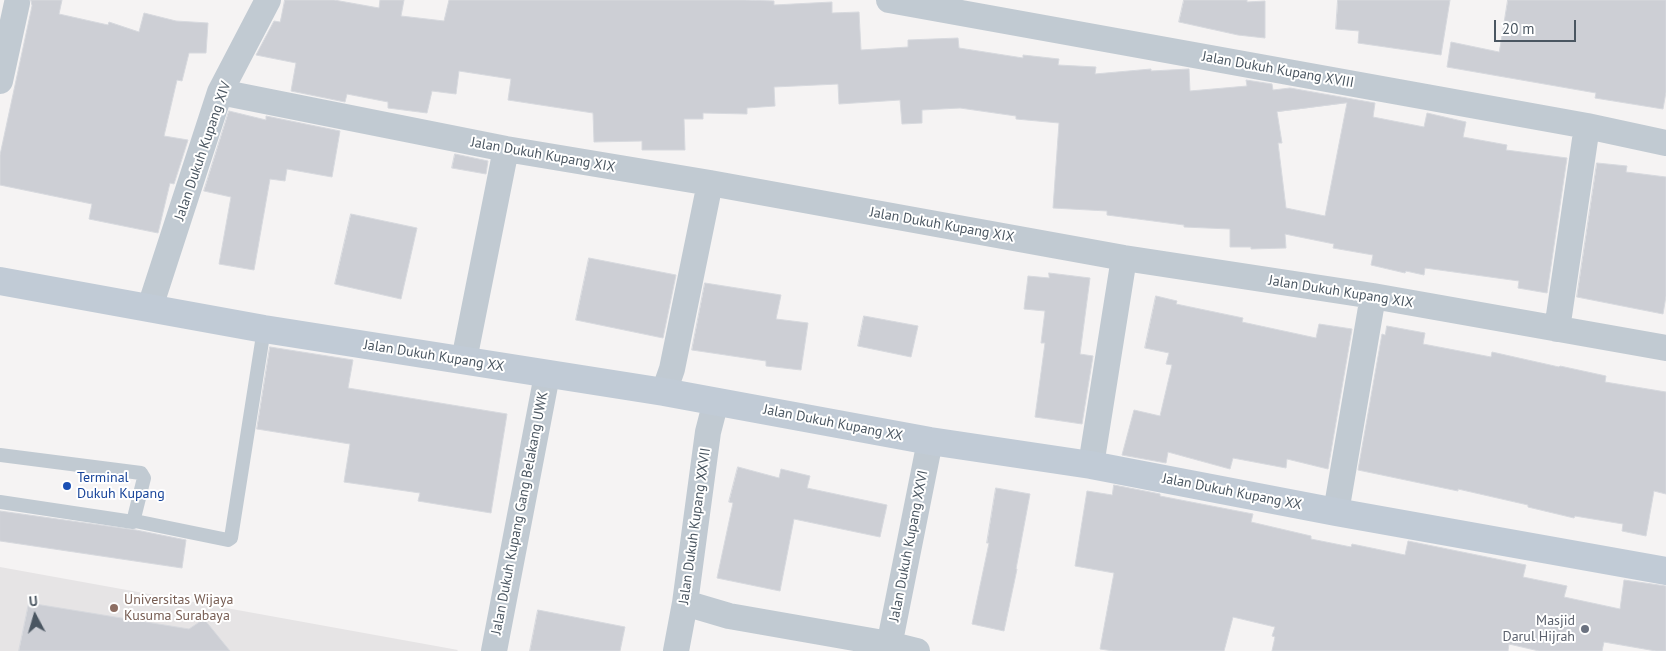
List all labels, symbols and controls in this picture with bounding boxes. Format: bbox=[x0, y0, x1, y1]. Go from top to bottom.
scale bar bbox=[1496, 10, 1578, 42]
text: 20 m bbox=[1502, 19, 1535, 38]
street label: Jalan Dukuh Kupang XVIII bbox=[1201, 48, 1355, 92]
street label: Jalan Dukuh Kupang XIV bbox=[171, 79, 235, 223]
street label: Jalan Dukuh Kupang XIX bbox=[470, 134, 616, 176]
street label: Jalan Dukuh Kupang XIX bbox=[869, 204, 1015, 246]
street label: Jalan Dukuh Kupang XIX bbox=[1267, 272, 1415, 312]
street label: Jalan Dukuh Kupang XX bbox=[363, 337, 505, 375]
street label: Jalan Dukuh Kupang Gang Belakang UWK bbox=[488, 390, 552, 636]
street label: Jalan Dukuh Kupang XX bbox=[762, 401, 904, 445]
street label: Jalan Dukuh Kupang XXVII bbox=[676, 447, 714, 605]
street label: Jalan Dukuh Kupang XXVI bbox=[886, 469, 932, 623]
place label: Terminal Dukuh Kupang bbox=[77, 470, 165, 502]
street label: Jalan Dukuh Kupang XX bbox=[1161, 470, 1303, 514]
marker: Terminal Dukuh Kupang bbox=[61, 480, 73, 492]
north arrow bbox=[10, 591, 60, 641]
text: U bbox=[28, 592, 39, 610]
place label: Universitas Wijaya Kusuma Surabaya bbox=[124, 592, 233, 624]
marker: Universitas Wijaya Kusuma Surabaya bbox=[108, 602, 120, 614]
place label: Masjid Darul Hijrah bbox=[1503, 613, 1575, 646]
marker: Masjid Darul Hijrah bbox=[1579, 623, 1591, 635]

